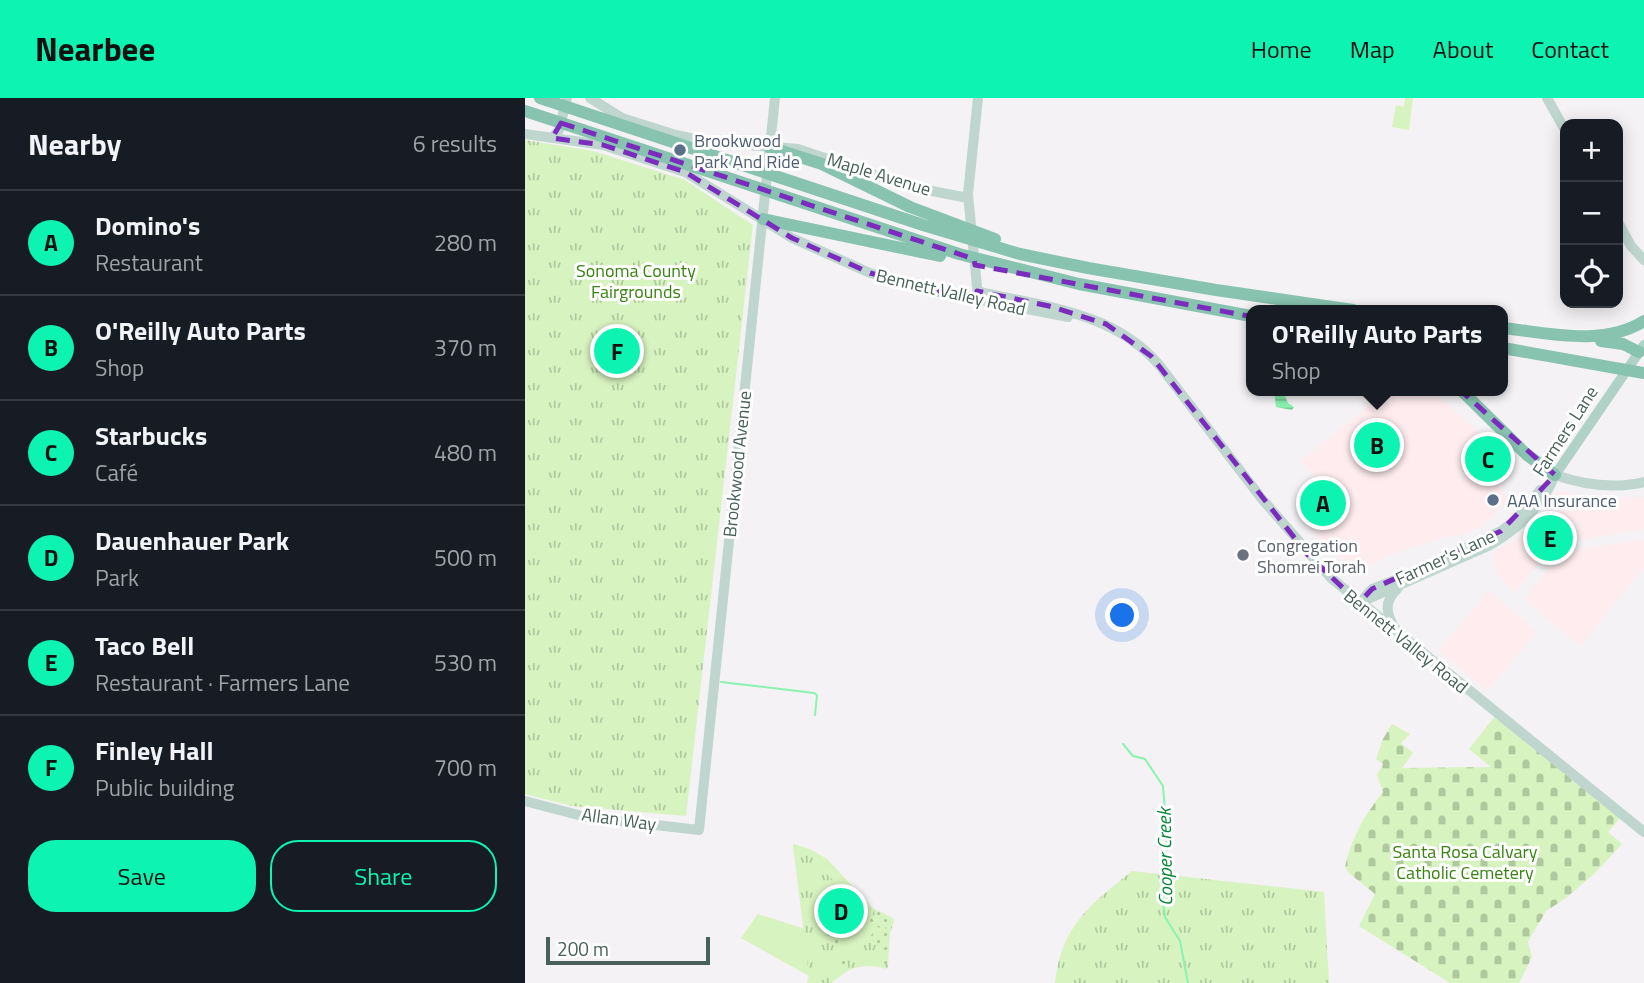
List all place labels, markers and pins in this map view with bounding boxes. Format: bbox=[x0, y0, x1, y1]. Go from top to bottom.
place label: Brookwood Park And Ride bbox=[694, 127, 800, 175]
marker: Brookwood Park And Ride bbox=[672, 142, 688, 158]
pin: F bbox=[594, 325, 640, 377]
pin: B bbox=[1354, 419, 1400, 471]
pin: C bbox=[1465, 433, 1511, 485]
pin: A bbox=[1300, 477, 1346, 529]
place label: AAA Insurance bbox=[1507, 487, 1617, 514]
marker: AAA Insurance bbox=[1485, 492, 1501, 508]
pin: E bbox=[1527, 512, 1573, 564]
place label: Congregation Shomrei Torah bbox=[1257, 532, 1366, 580]
marker: Congregation Shomrei Torah bbox=[1235, 547, 1251, 563]
pin: D bbox=[818, 885, 864, 937]

